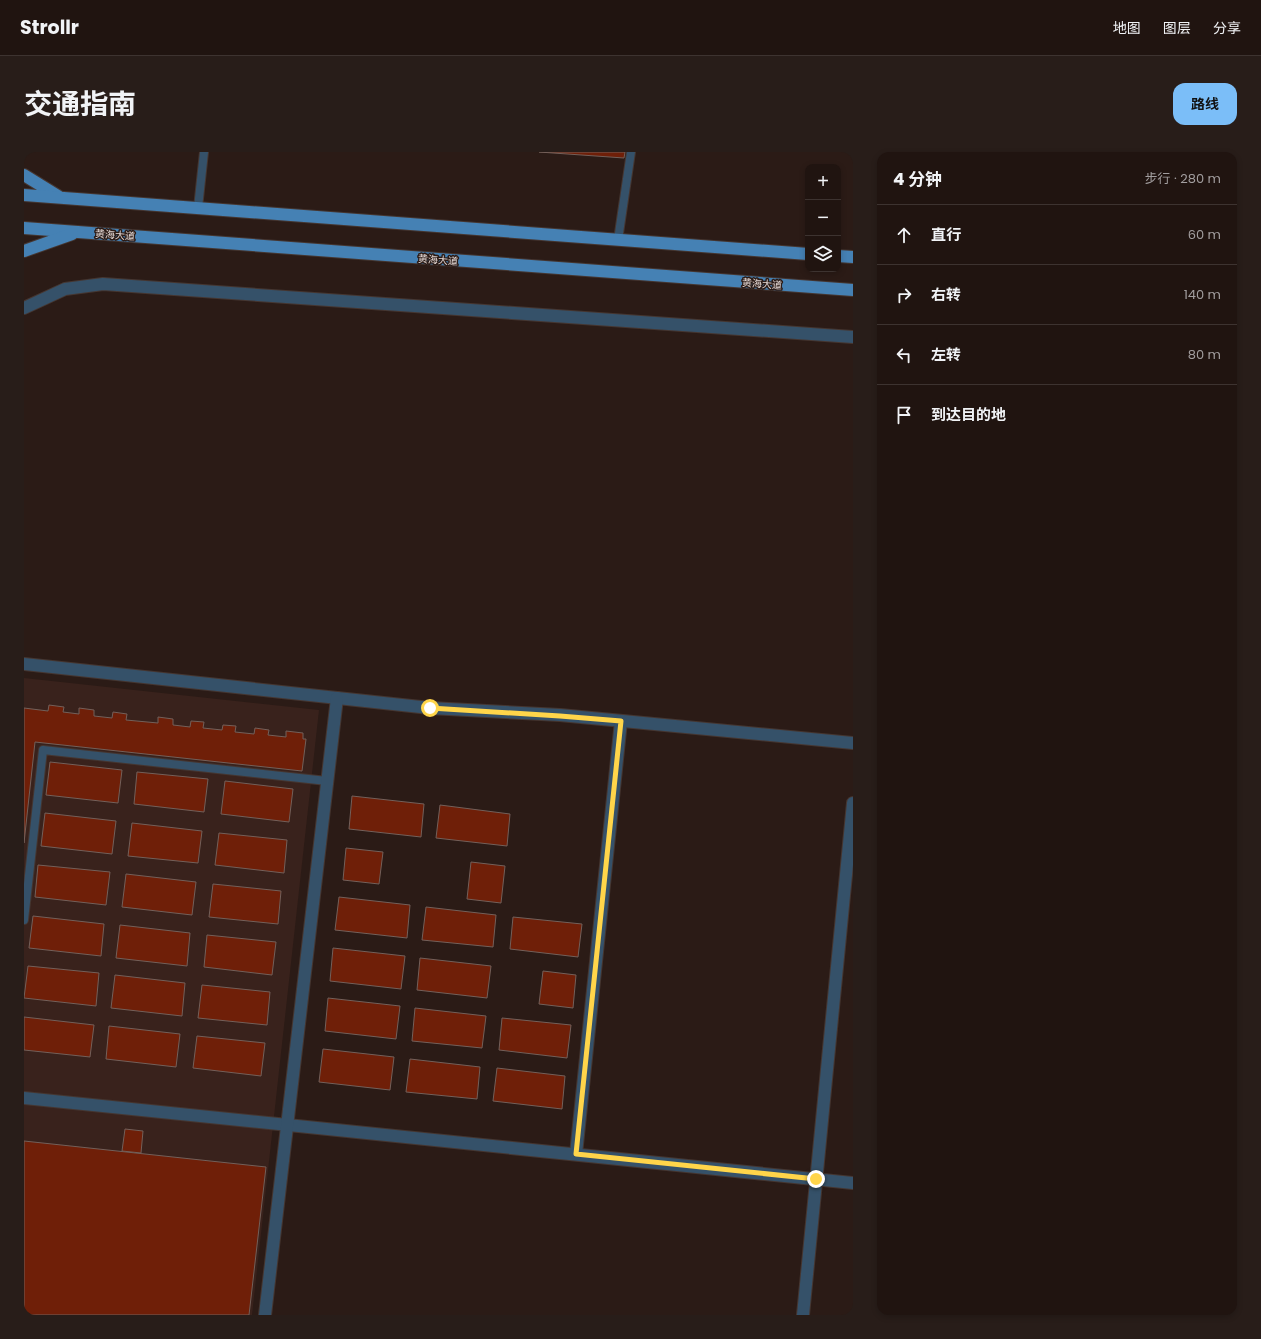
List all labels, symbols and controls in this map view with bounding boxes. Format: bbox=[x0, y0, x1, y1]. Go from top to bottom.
text: Strollr bbox=[20, 14, 79, 41]
text: 地图 bbox=[1113, 18, 1141, 38]
text: 图层 bbox=[1163, 18, 1191, 38]
text: 分享 bbox=[1213, 18, 1241, 38]
button: 路线 bbox=[1173, 83, 1237, 125]
text: 交通指南 bbox=[24, 85, 136, 124]
map controls bbox=[805, 164, 841, 272]
button: + bbox=[805, 164, 841, 200]
text: 4 分钟 bbox=[893, 167, 942, 191]
text: 步行 · 280 m bbox=[1145, 169, 1221, 188]
button: − bbox=[805, 200, 841, 236]
icon: ahead bbox=[893, 224, 915, 246]
text: 直行 bbox=[931, 224, 961, 245]
text: 60 m bbox=[1188, 225, 1221, 244]
street label: 黄海大道 bbox=[95, 226, 135, 244]
button: layers bbox=[805, 236, 841, 272]
street label: 黄海大道 bbox=[418, 251, 458, 269]
street label: 黄海大道 bbox=[742, 275, 782, 293]
icon: right bbox=[893, 284, 915, 306]
text: 右转 bbox=[931, 284, 961, 305]
text: 140 m bbox=[1184, 285, 1221, 304]
icon: left bbox=[893, 344, 915, 366]
text: 左转 bbox=[931, 344, 961, 365]
text: 80 m bbox=[1188, 345, 1221, 364]
icon: arrive bbox=[893, 404, 915, 426]
text: 到达目的地 bbox=[931, 404, 1006, 425]
route start bbox=[421, 699, 439, 717]
route end bbox=[807, 1170, 825, 1188]

